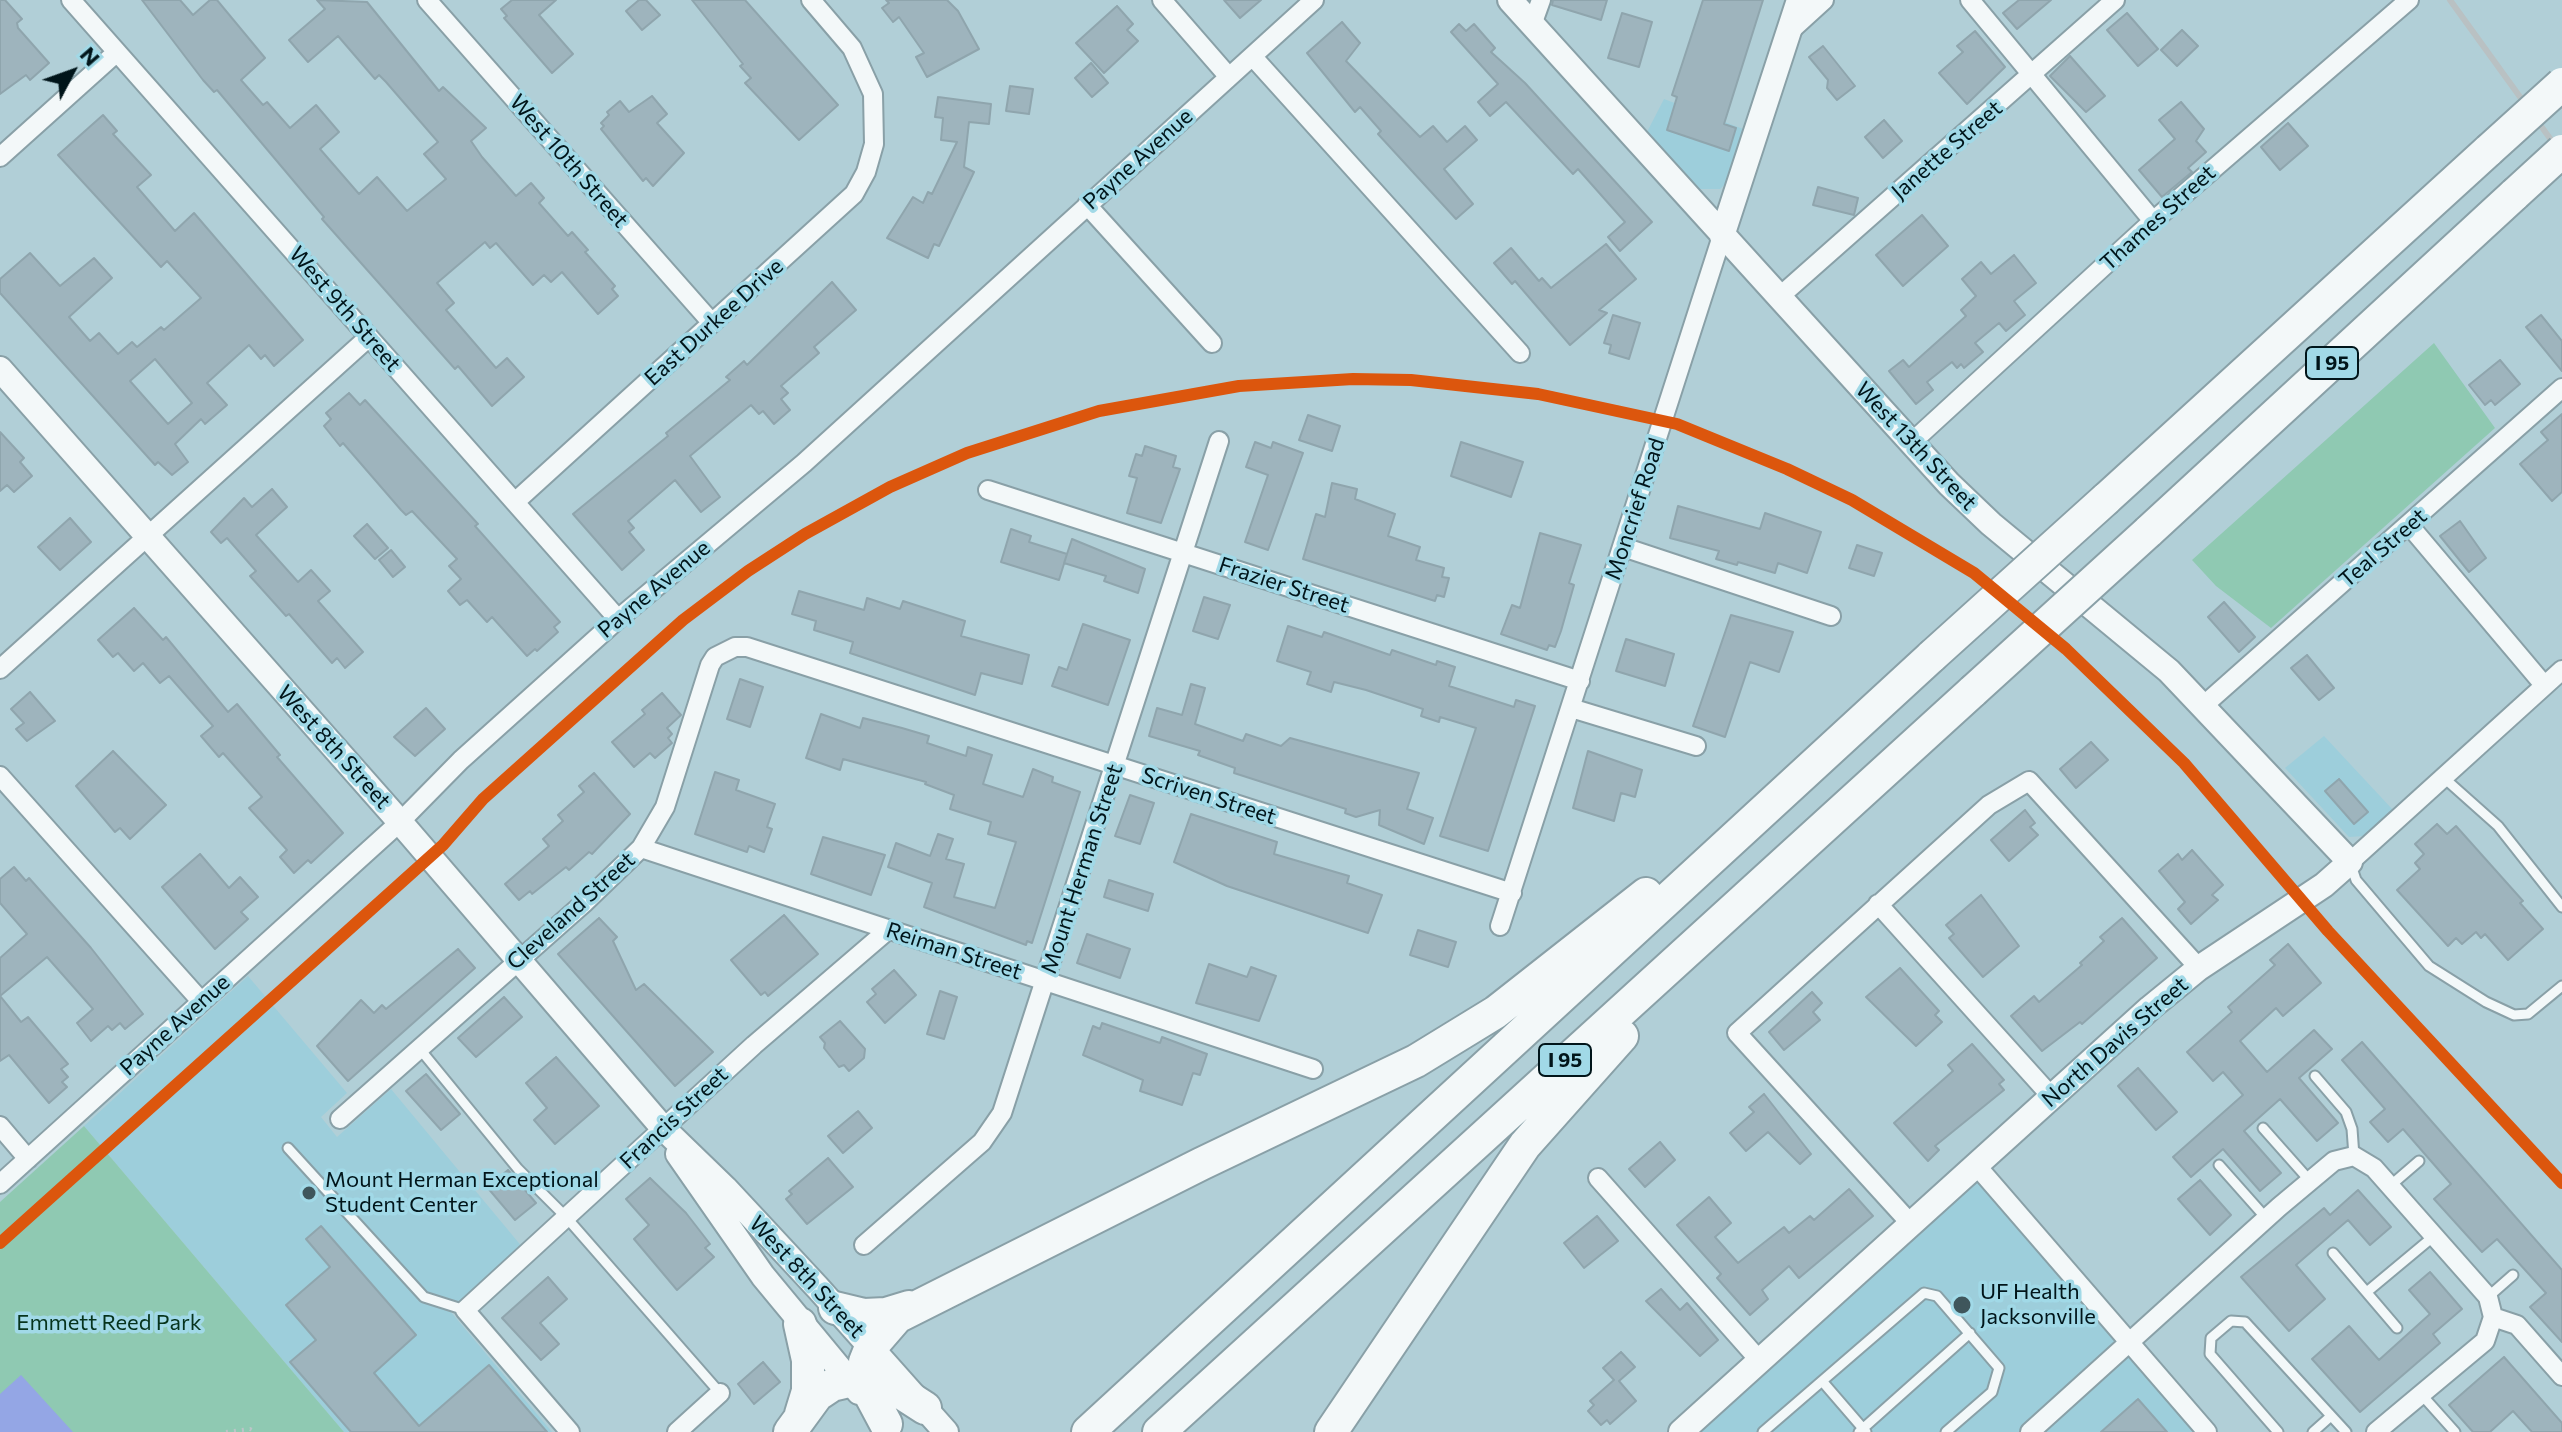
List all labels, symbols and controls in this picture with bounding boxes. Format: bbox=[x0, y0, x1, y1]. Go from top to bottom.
north arrow bbox=[32, 32, 112, 112]
text: N bbox=[75, 41, 106, 71]
street label: West 10th Street bbox=[504, 89, 634, 233]
street label: Janette Street bbox=[1886, 95, 2008, 205]
street label: Payne Avenue bbox=[1078, 103, 1198, 215]
street label: Thames Street bbox=[2095, 160, 2221, 276]
street label: West 9th Street bbox=[284, 241, 406, 377]
street label: East Durkee Drive bbox=[639, 253, 789, 391]
road number: I 95 bbox=[2306, 347, 2358, 379]
street label: West 13th Street bbox=[1850, 376, 1982, 516]
street label: Moncrief Road bbox=[1600, 435, 1670, 583]
street label: Teal Street bbox=[2334, 503, 2432, 593]
street label: Payne Avenue bbox=[593, 534, 715, 644]
street label: Frazier Street bbox=[1215, 551, 1353, 619]
street label: West 8th Street bbox=[272, 680, 396, 814]
street label: Mount Herman Street bbox=[1036, 761, 1128, 977]
street label: Scriven Street bbox=[1138, 762, 1280, 830]
street label: Cleveland Street bbox=[501, 847, 641, 975]
street label: Reiman Street bbox=[883, 917, 1025, 985]
street label: Payne Avenue bbox=[115, 969, 235, 1081]
street label: North Davis Street bbox=[2036, 971, 2194, 1113]
road number: I 95 bbox=[1539, 1044, 1591, 1076]
street label: Francis Street bbox=[615, 1061, 733, 1175]
place label: Mount Herman Exceptional Student Center bbox=[325, 1167, 599, 1218]
marker: Mount Herman Exceptional Student Center bbox=[300, 1184, 318, 1202]
street label: West 8th Street bbox=[744, 1211, 870, 1343]
place label: UF Health Jacksonville bbox=[1980, 1279, 2096, 1330]
marker: UF Health Jacksonville bbox=[1951, 1294, 1973, 1316]
park label: Emmett Reed Park bbox=[16, 1310, 202, 1336]

